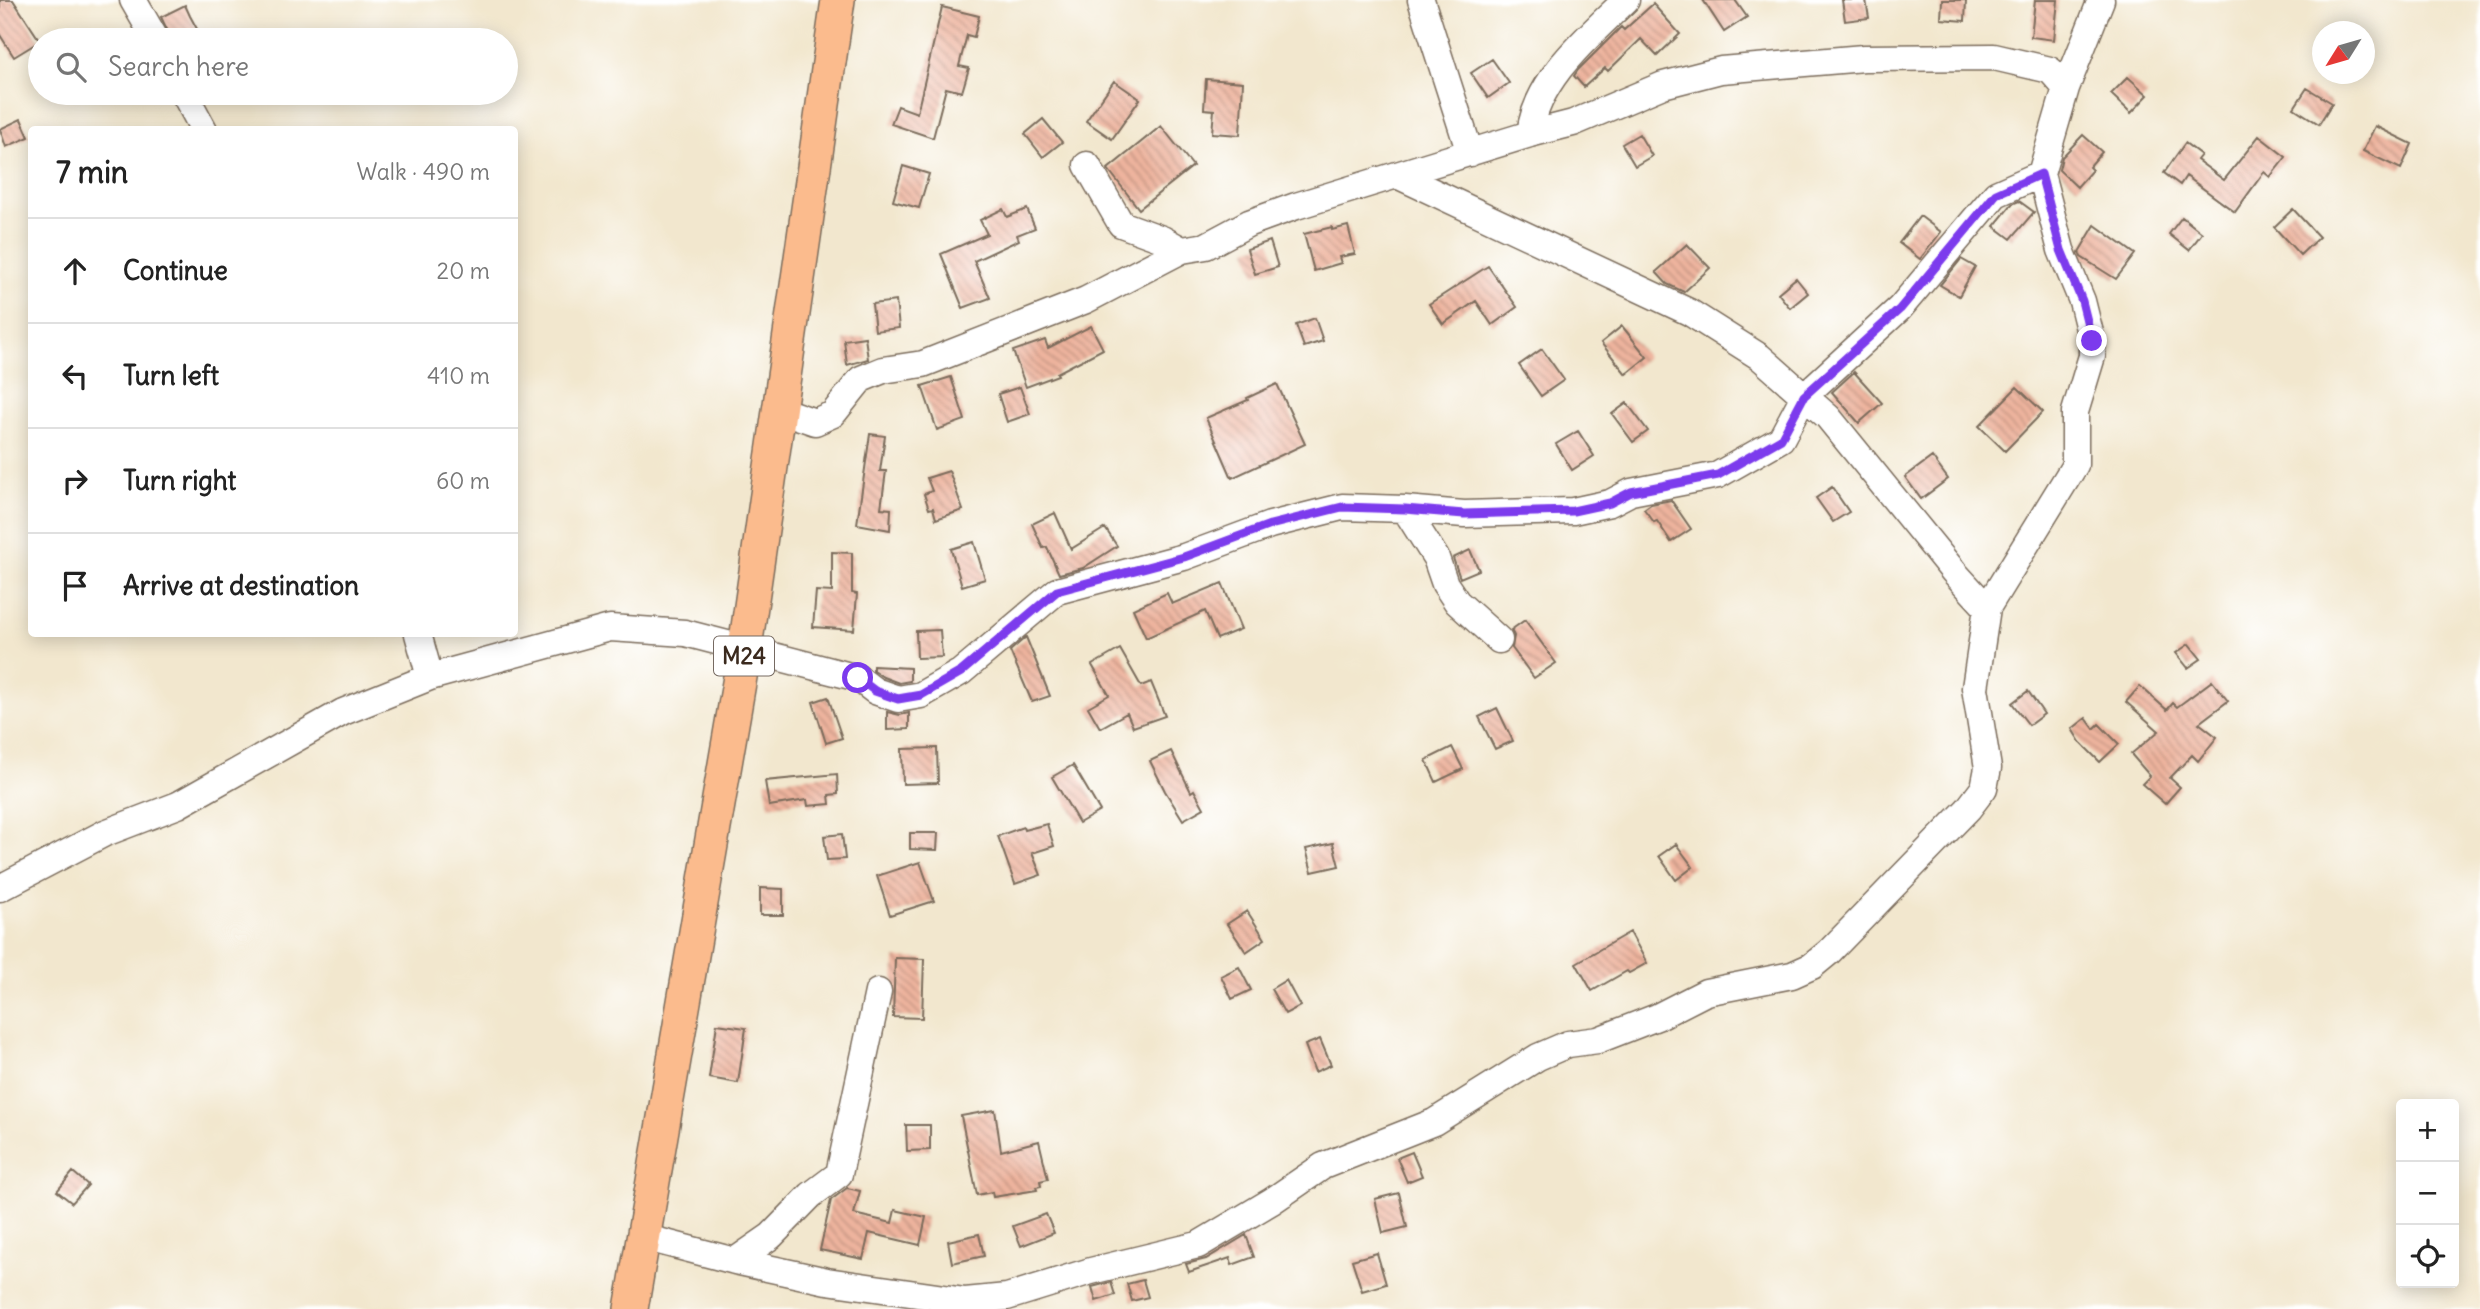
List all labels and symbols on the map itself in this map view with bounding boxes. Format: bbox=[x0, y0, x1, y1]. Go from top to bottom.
north arrow bbox=[2312, 21, 2375, 84]
route end bbox=[2076, 325, 2107, 356]
road number: M24 bbox=[714, 636, 774, 676]
route start bbox=[842, 662, 873, 693]

